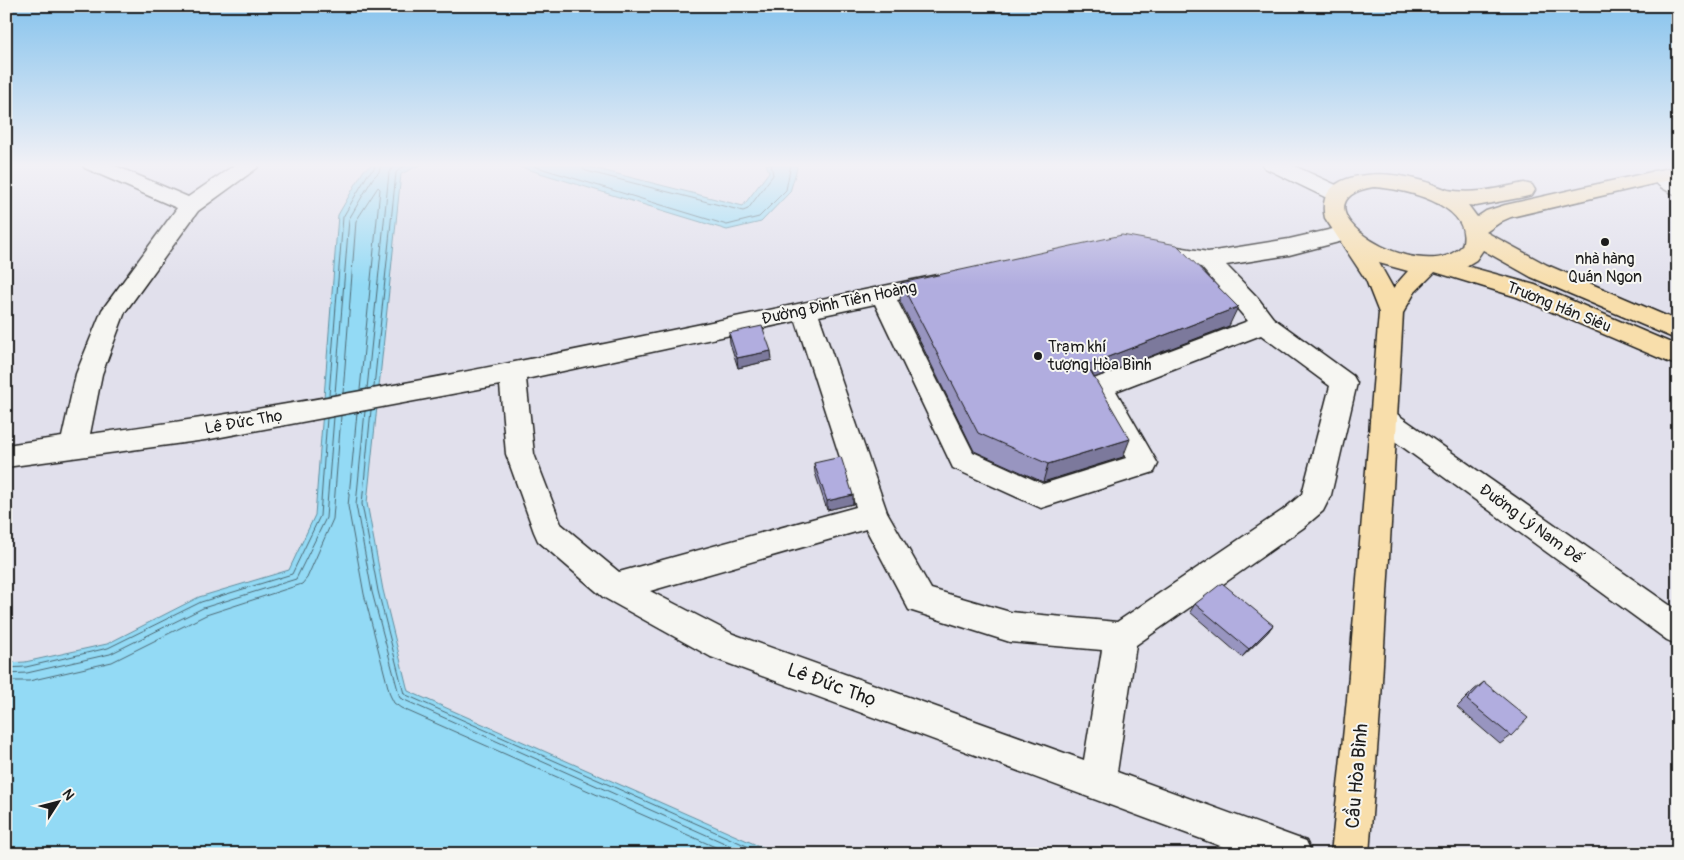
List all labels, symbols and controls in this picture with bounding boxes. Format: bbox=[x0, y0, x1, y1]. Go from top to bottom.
marker: nhà hàng Quán Ngon bbox=[1599, 236, 1611, 248]
place label: nhà hàng Quán Ngon bbox=[1568, 249, 1642, 287]
street label: Đường Đinh Tiên Hoàng bbox=[760, 277, 918, 329]
street label: Trương Hán Siêu bbox=[1504, 277, 1614, 337]
place label: Trạm khí tượng Hòa Bình bbox=[1047, 337, 1151, 375]
marker: Trạm khí tượng Hòa Bình bbox=[1032, 350, 1044, 362]
street label: Lê Đức Thọ bbox=[203, 405, 285, 439]
street label: Đường Lý Nam Đế bbox=[1475, 480, 1587, 569]
street label: Lê Đức Thọ bbox=[784, 658, 880, 712]
street label: Cầu Hòa Bình bbox=[1340, 722, 1374, 830]
north arrow bbox=[32, 778, 82, 828]
text: N bbox=[58, 786, 78, 803]

